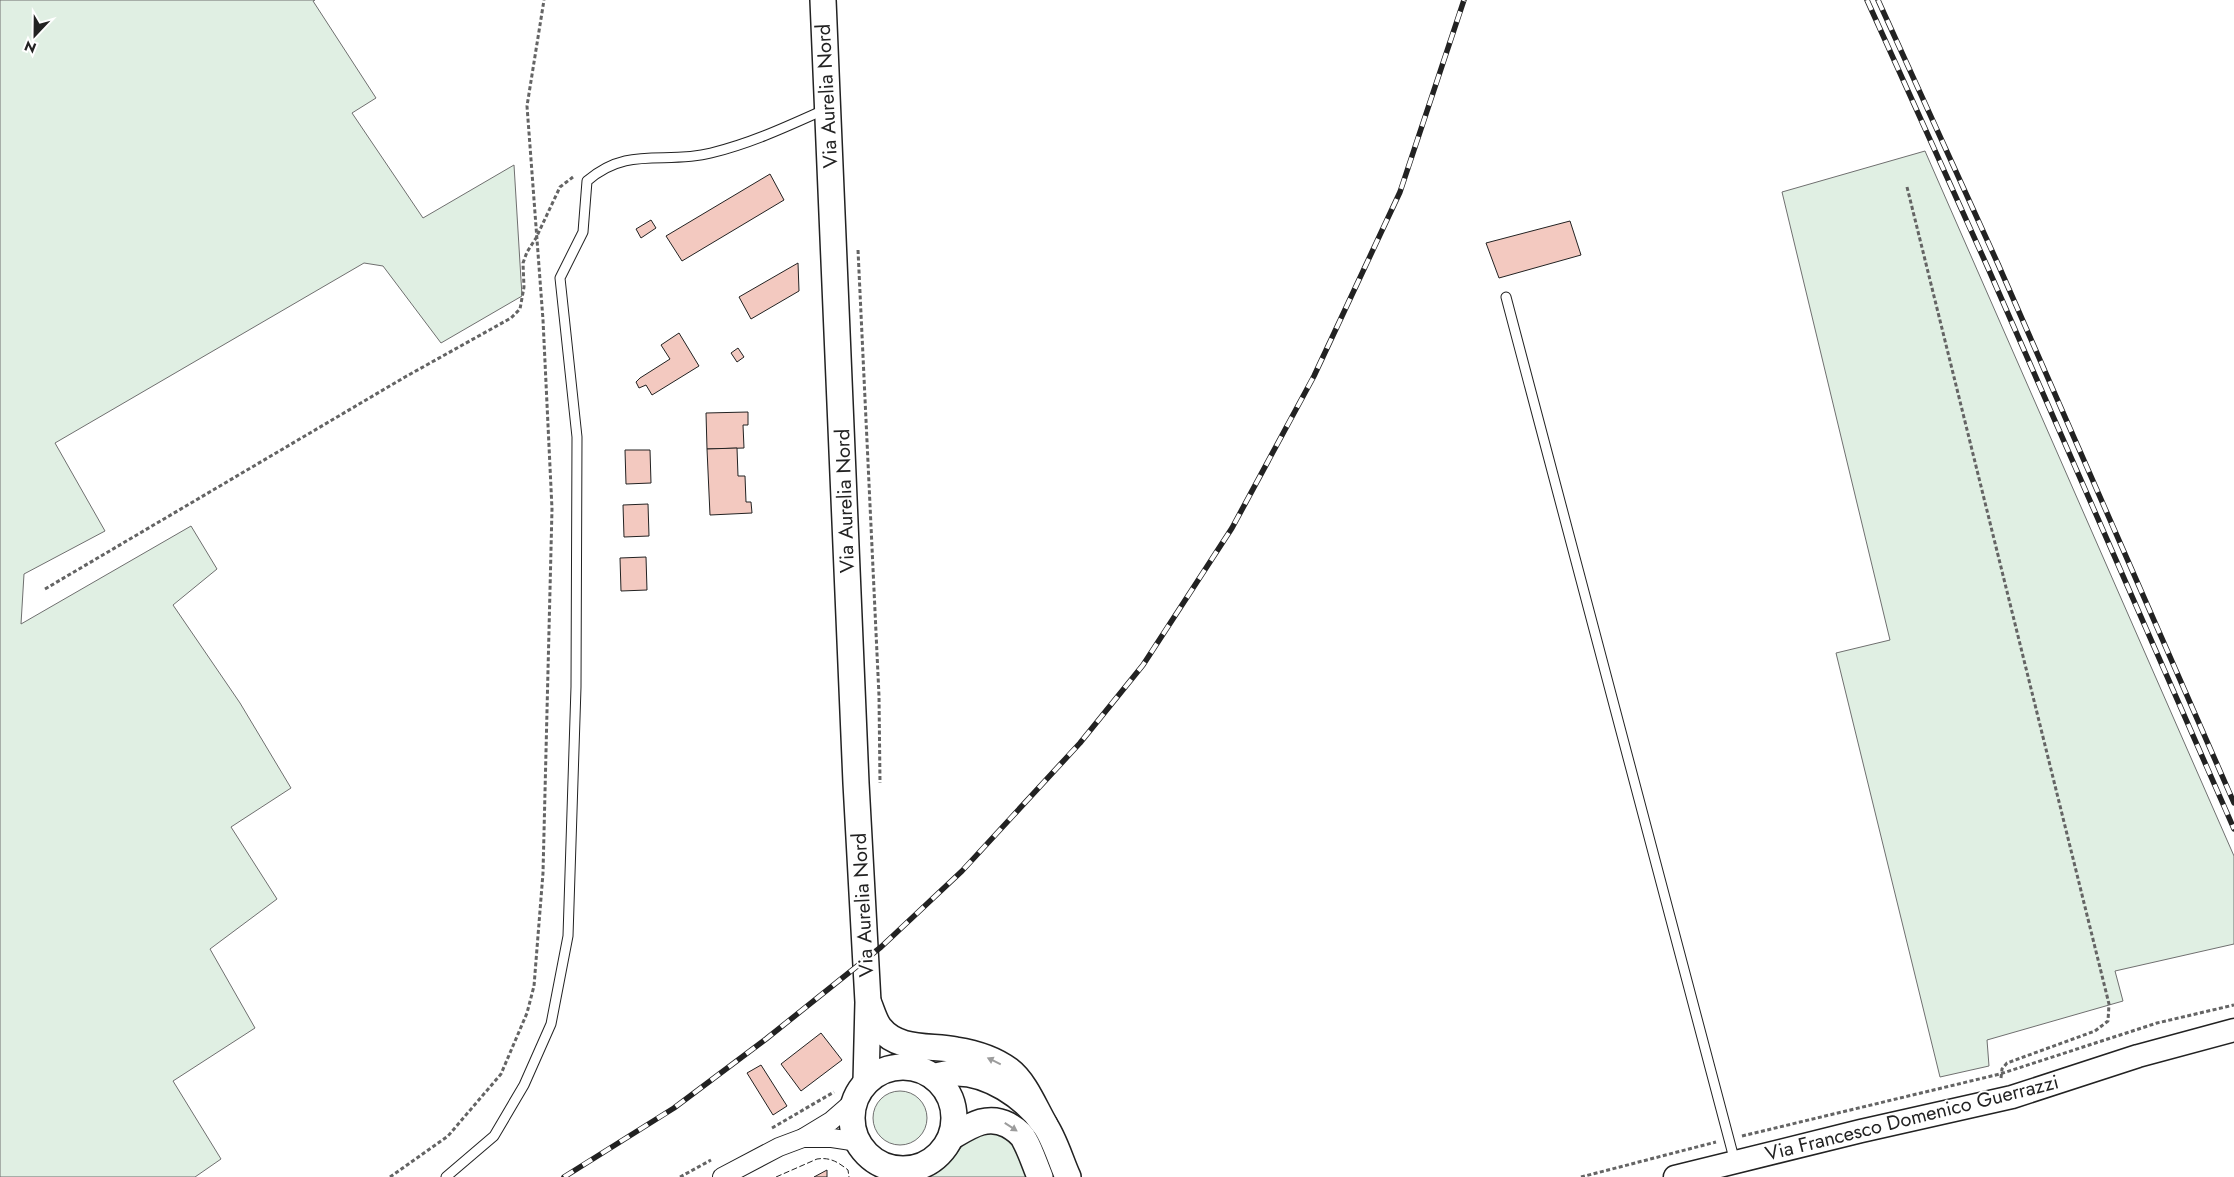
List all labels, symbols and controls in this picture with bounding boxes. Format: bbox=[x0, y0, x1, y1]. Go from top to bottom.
north arrow bbox=[10, 10, 60, 60]
street label: Via Aurelia Nord bbox=[809, 23, 845, 169]
text: N bbox=[21, 36, 39, 58]
street label: Via Aurelia Nord bbox=[828, 428, 862, 574]
street label: Via Aurelia Nord bbox=[845, 832, 881, 978]
one-way arrow bbox=[986, 1057, 1001, 1065]
street label: Via Francesco Domenico Guerrazzi bbox=[1762, 1067, 2062, 1169]
one-way arrow bbox=[1004, 1123, 1017, 1132]

